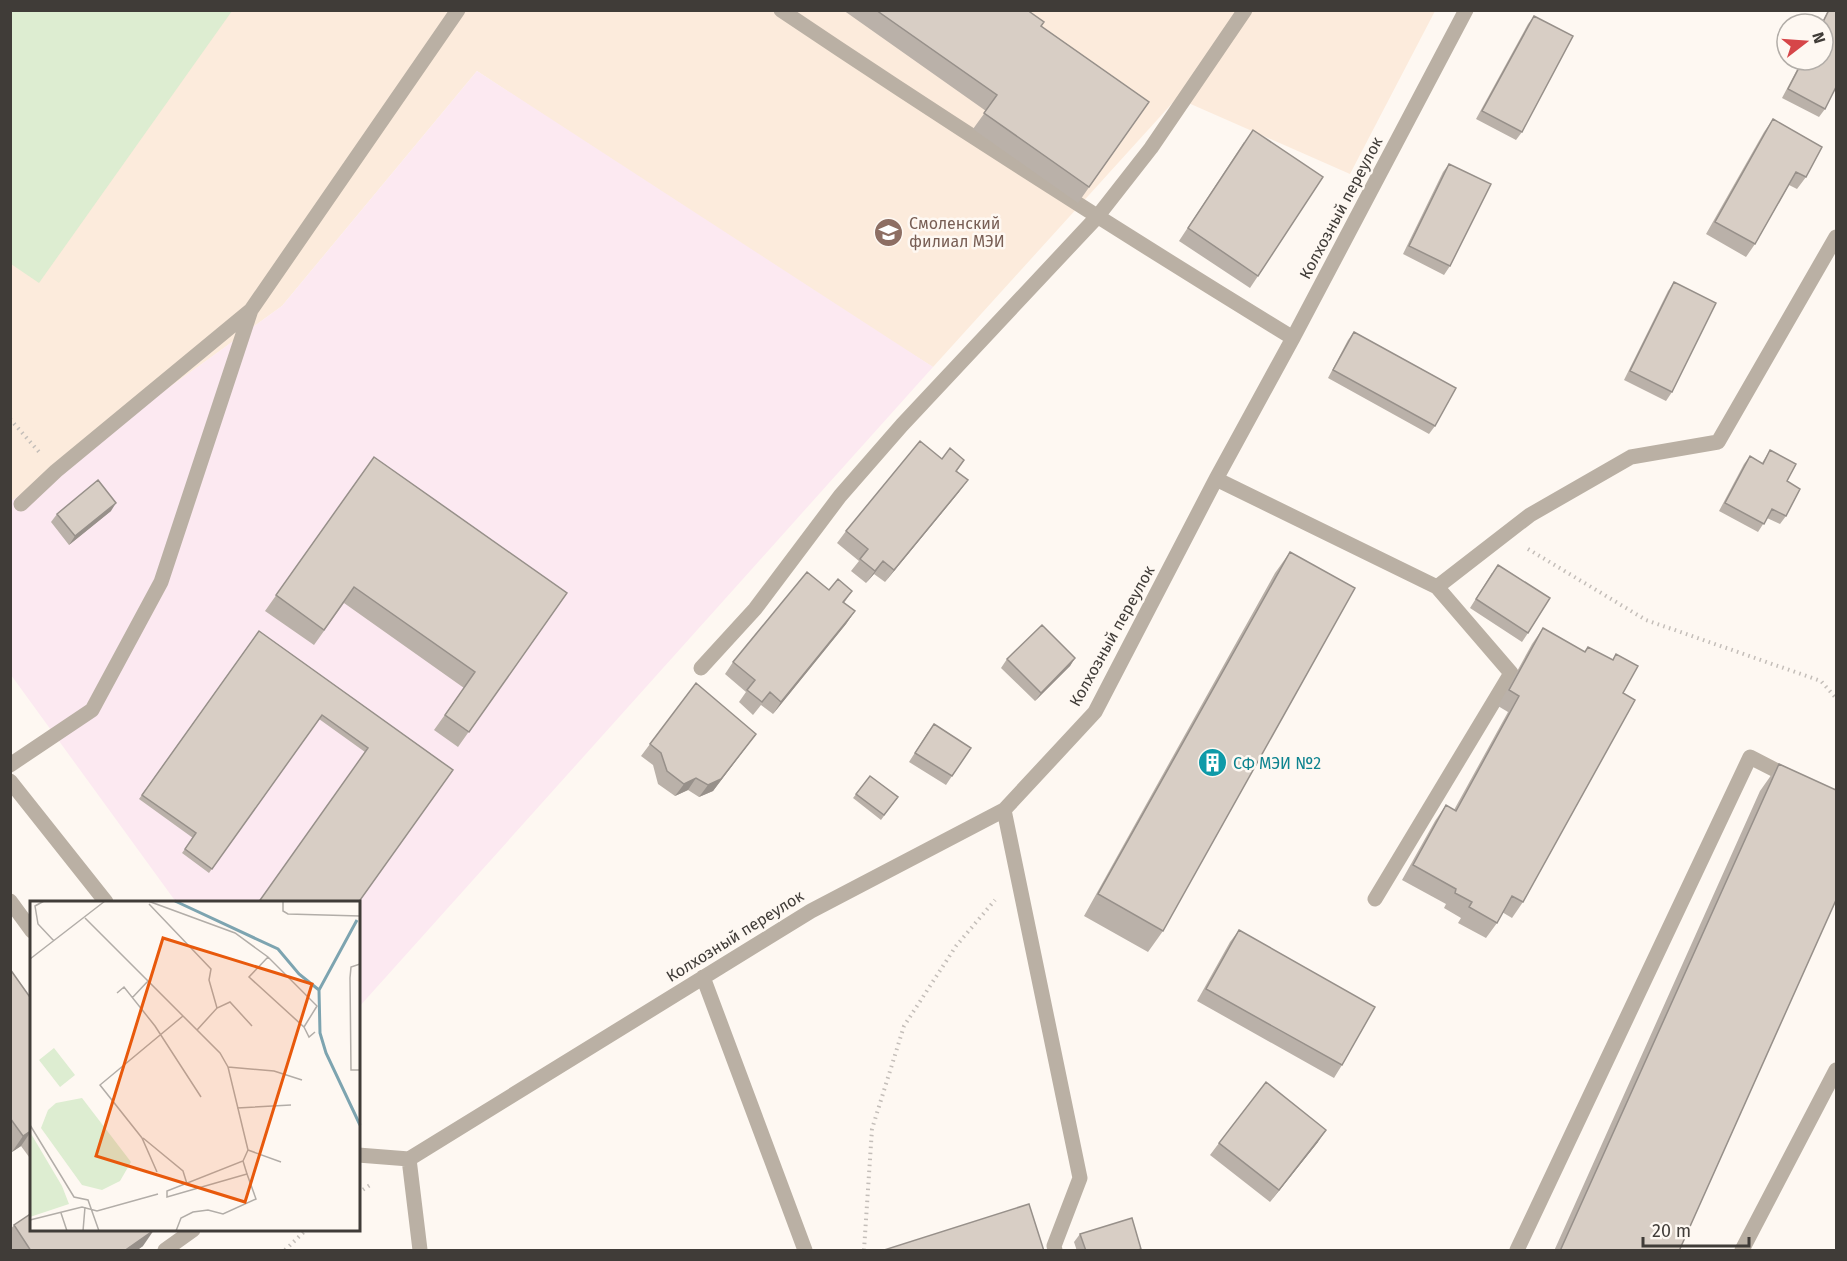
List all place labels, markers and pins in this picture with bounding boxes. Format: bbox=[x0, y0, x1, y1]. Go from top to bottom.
place label: Смоленский филиал МЭИ bbox=[909, 214, 1005, 251]
school or university icon: Смоленский филиал МЭИ bbox=[872, 216, 904, 248]
building icon: СФ МЭИ №2 bbox=[1196, 747, 1228, 779]
place label: СФ МЭИ №2 bbox=[1233, 754, 1321, 773]

